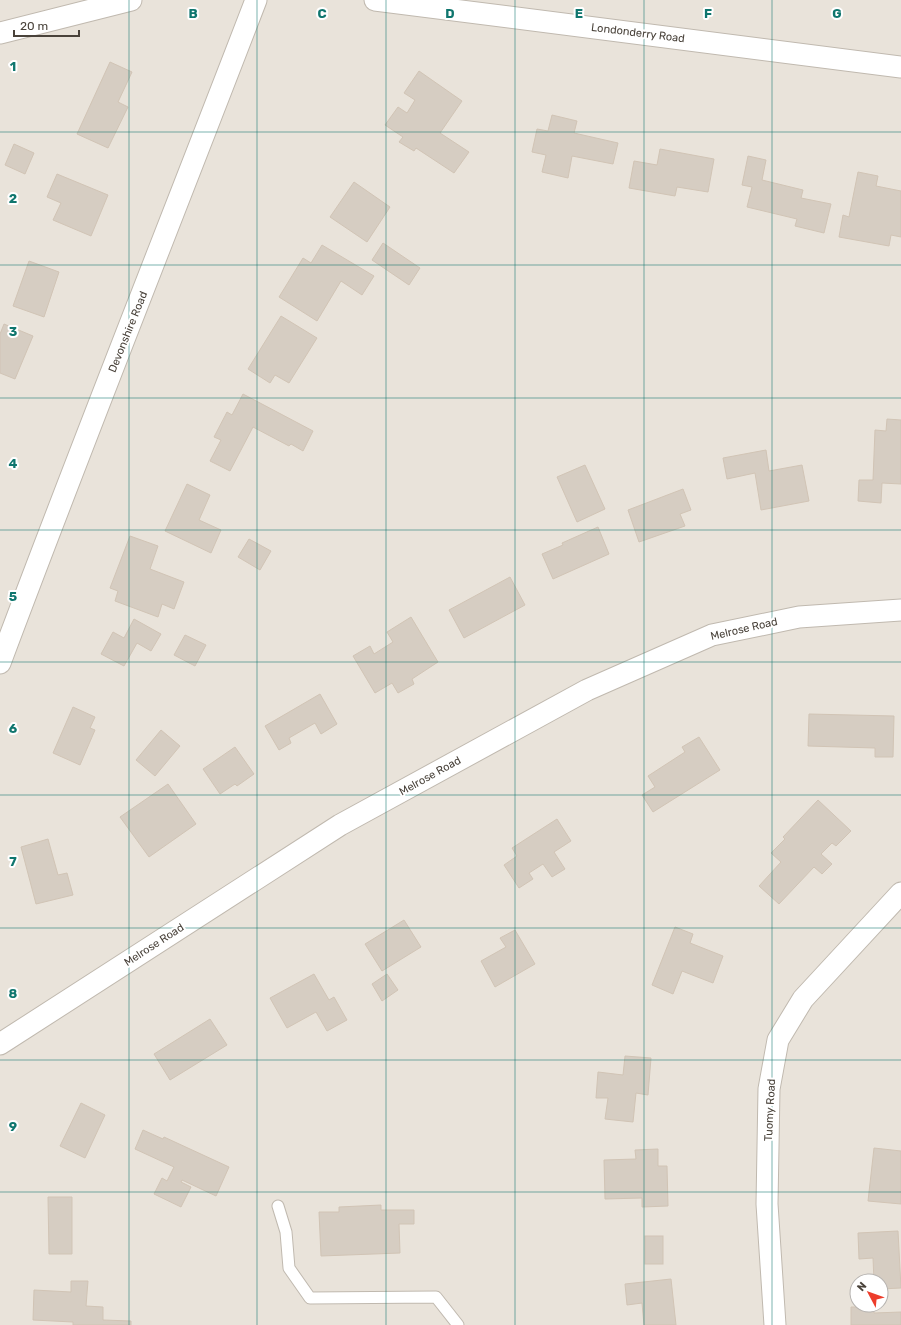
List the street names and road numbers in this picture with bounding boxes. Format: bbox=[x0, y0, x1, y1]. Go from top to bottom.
street label: Londonderry Road bbox=[590, 21, 686, 45]
street label: Devonshire Road bbox=[106, 290, 150, 374]
street label: Melrose Road bbox=[709, 615, 779, 643]
street label: Melrose Road bbox=[397, 754, 463, 798]
street label: Melrose Road bbox=[122, 921, 186, 969]
street label: Tuomy Road bbox=[762, 1078, 778, 1142]

